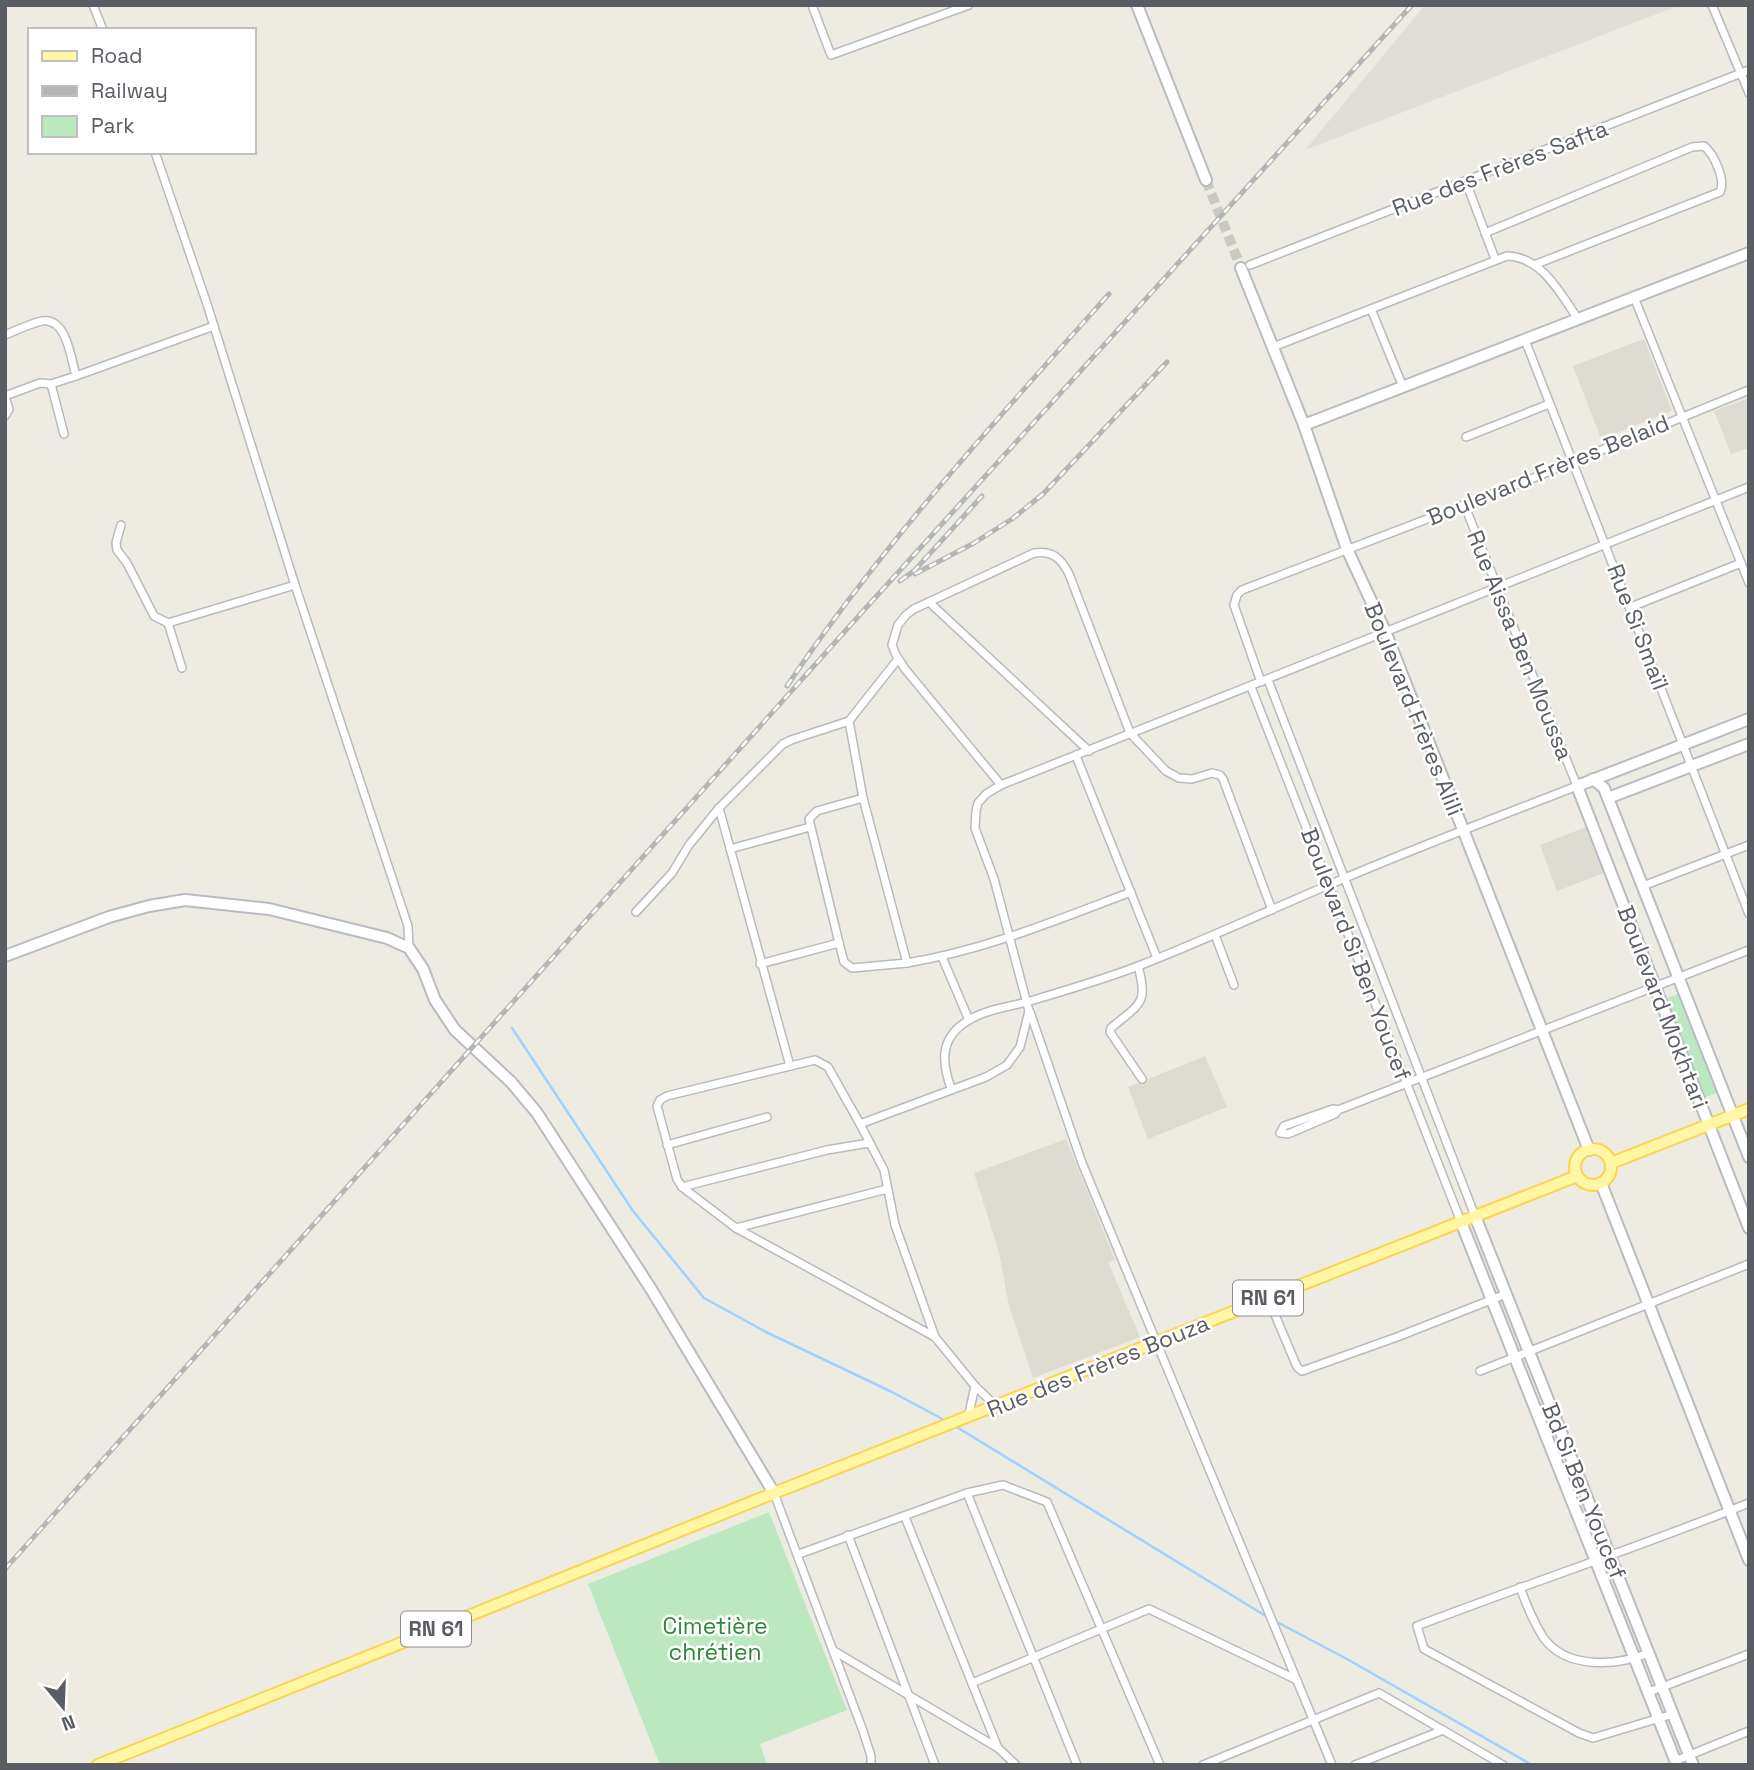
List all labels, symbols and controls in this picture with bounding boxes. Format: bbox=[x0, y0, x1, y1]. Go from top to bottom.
legend bbox=[28, 28, 256, 154]
text: Road bbox=[91, 42, 143, 69]
text: Railway bbox=[91, 77, 168, 104]
text: Park bbox=[91, 112, 135, 139]
street label: Rue des Frères Safta bbox=[1388, 113, 1612, 223]
street label: Boulevard Frères Belaid bbox=[1422, 408, 1674, 532]
street label: Rue Aissa Ben Moussa bbox=[1460, 526, 1580, 764]
street label: Rue Si Smaïl bbox=[1600, 560, 1676, 694]
street label: Boulevard Frères Alili bbox=[1357, 598, 1471, 820]
street label: Boulevard Si Ben Youcef bbox=[1294, 823, 1418, 1085]
street label: Boulevard Mokhtari bbox=[1611, 901, 1715, 1113]
road number: RN 61 bbox=[1233, 1280, 1303, 1316]
street label: Rue des Frères Bouza bbox=[982, 1308, 1214, 1424]
street label: Bd Si Ben Youcef bbox=[1535, 1398, 1633, 1584]
park label: Cimetière chrétien bbox=[662, 1611, 768, 1667]
road number: RN 61 bbox=[401, 1612, 471, 1646]
north arrow bbox=[28, 1672, 98, 1742]
text: N bbox=[58, 1709, 78, 1736]

